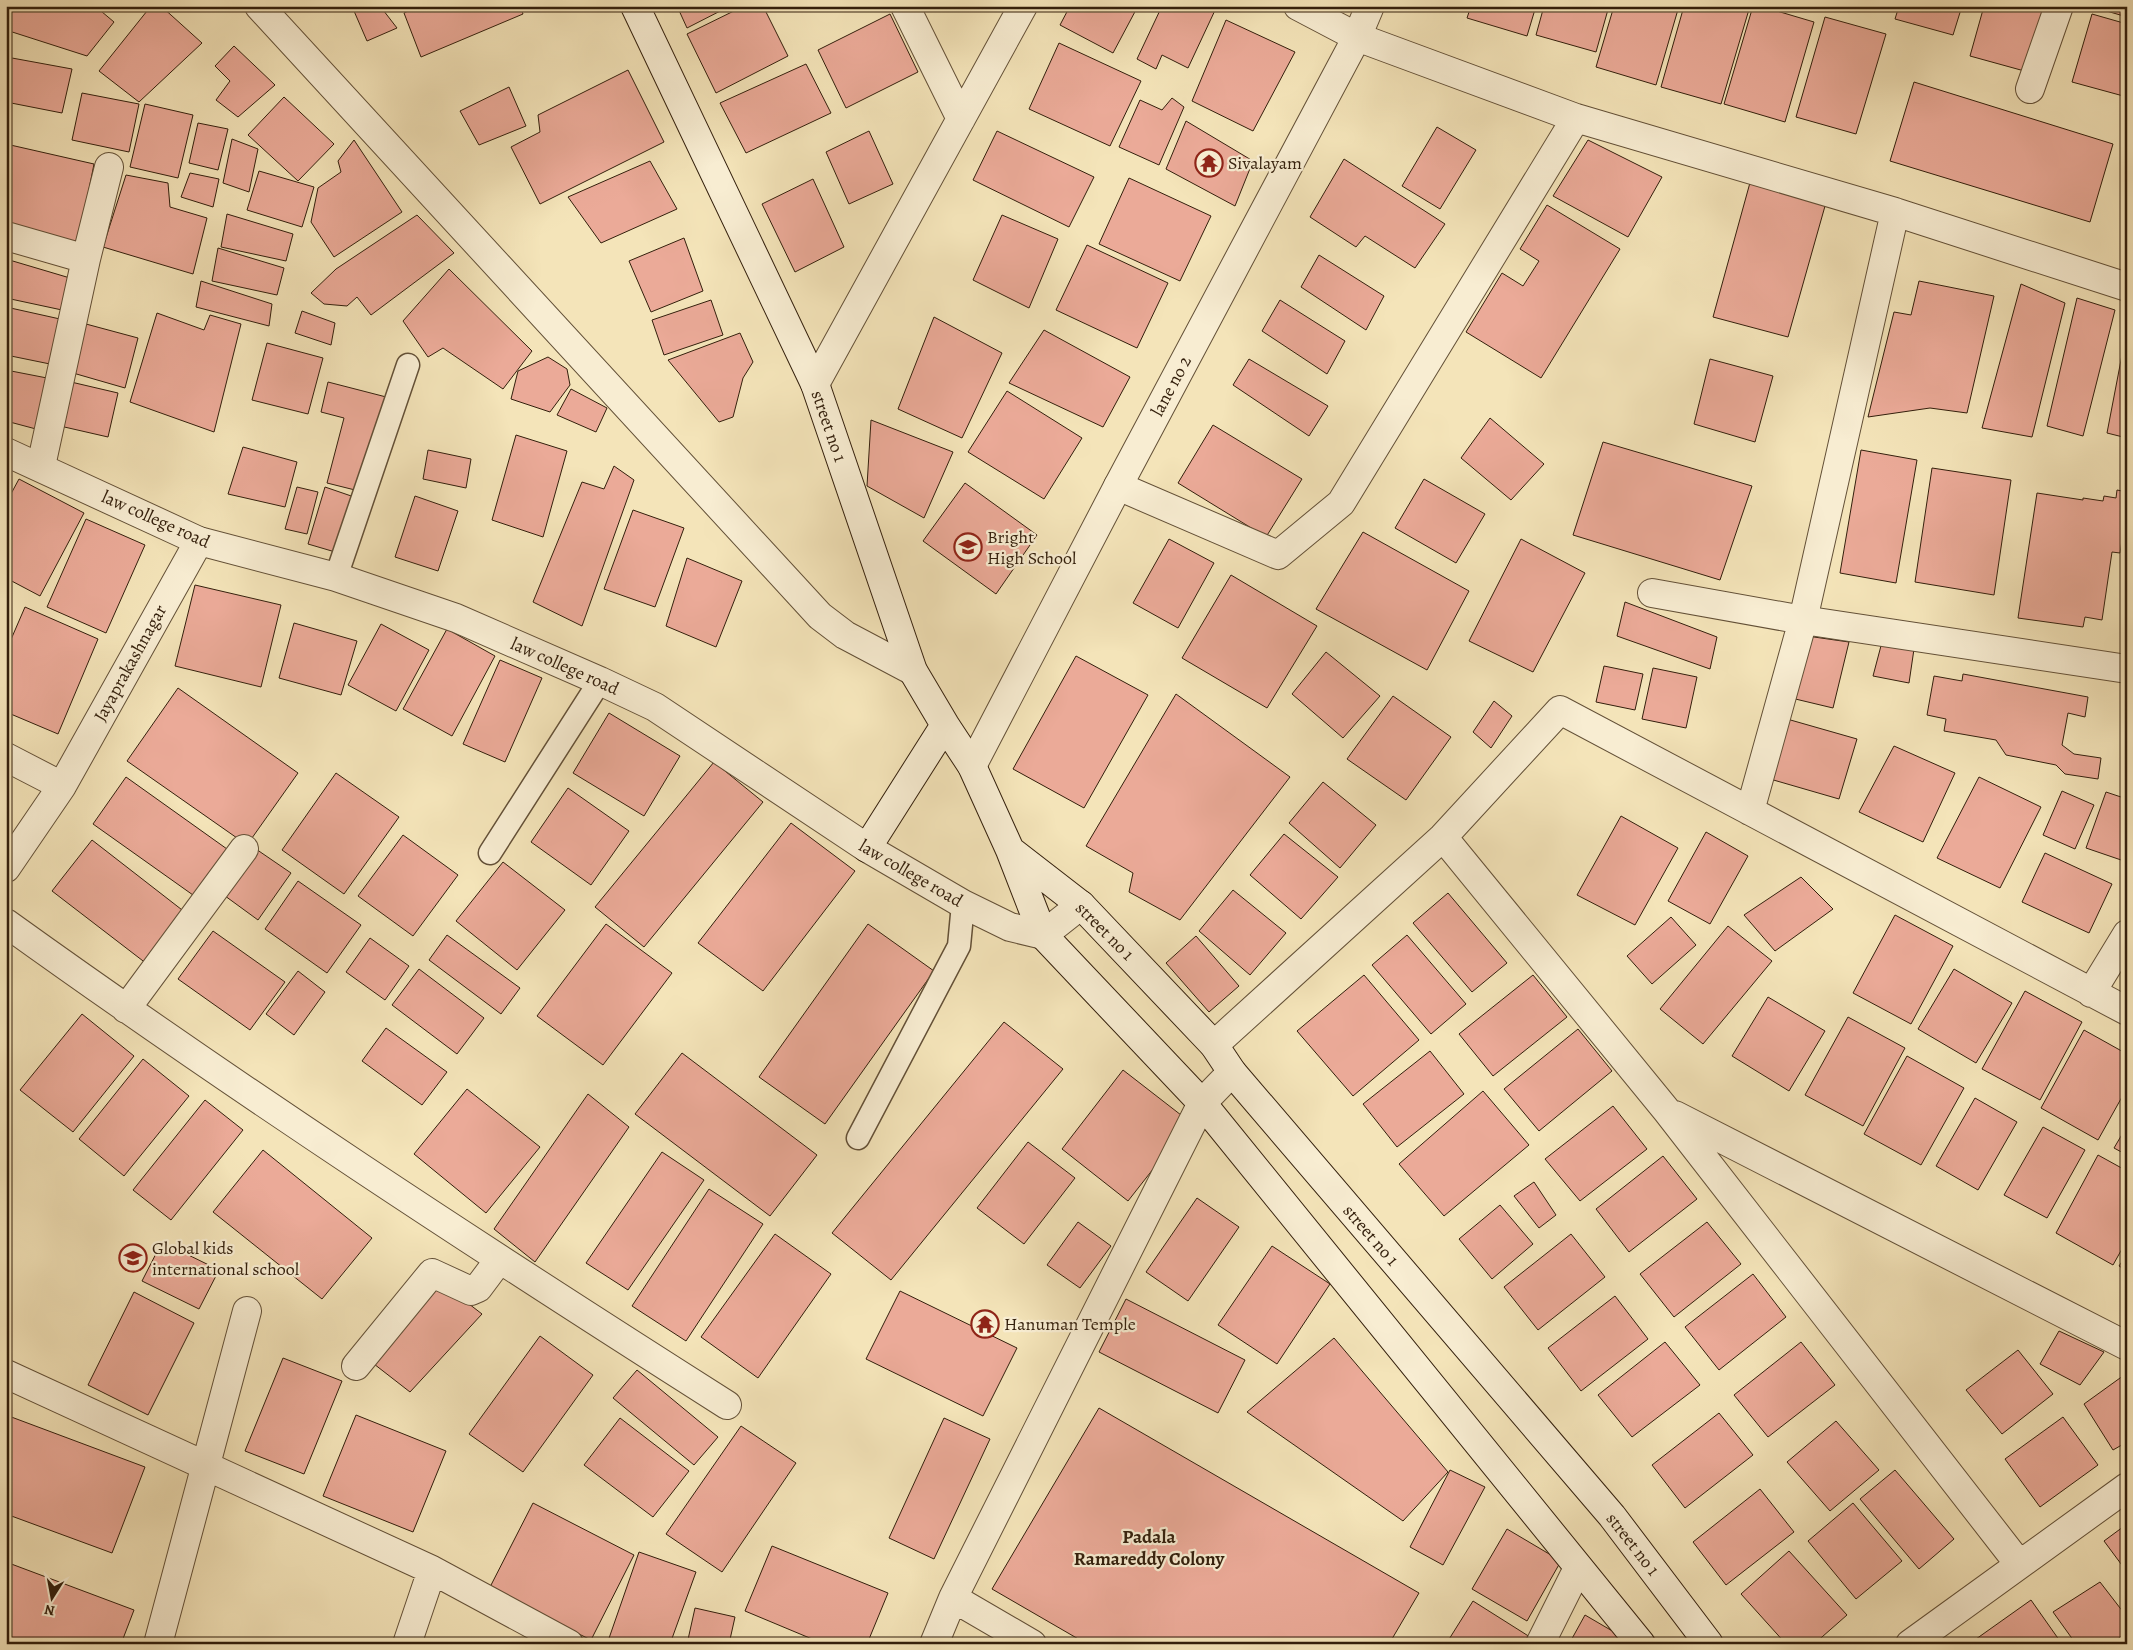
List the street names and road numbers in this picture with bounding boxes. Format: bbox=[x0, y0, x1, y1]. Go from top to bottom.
street label: lane no 2 bbox=[1145, 351, 1197, 420]
street label: street no 1 bbox=[806, 387, 852, 465]
street label: law college road bbox=[98, 484, 214, 554]
street label: Jayaprakashnagar bbox=[88, 600, 172, 726]
street label: law college road bbox=[507, 631, 623, 701]
street label: law college road bbox=[855, 834, 968, 913]
street label: street no 1 bbox=[1070, 896, 1140, 966]
street label: street no 1 bbox=[1338, 1199, 1404, 1271]
street label: street no 1 bbox=[1601, 1507, 1665, 1581]

